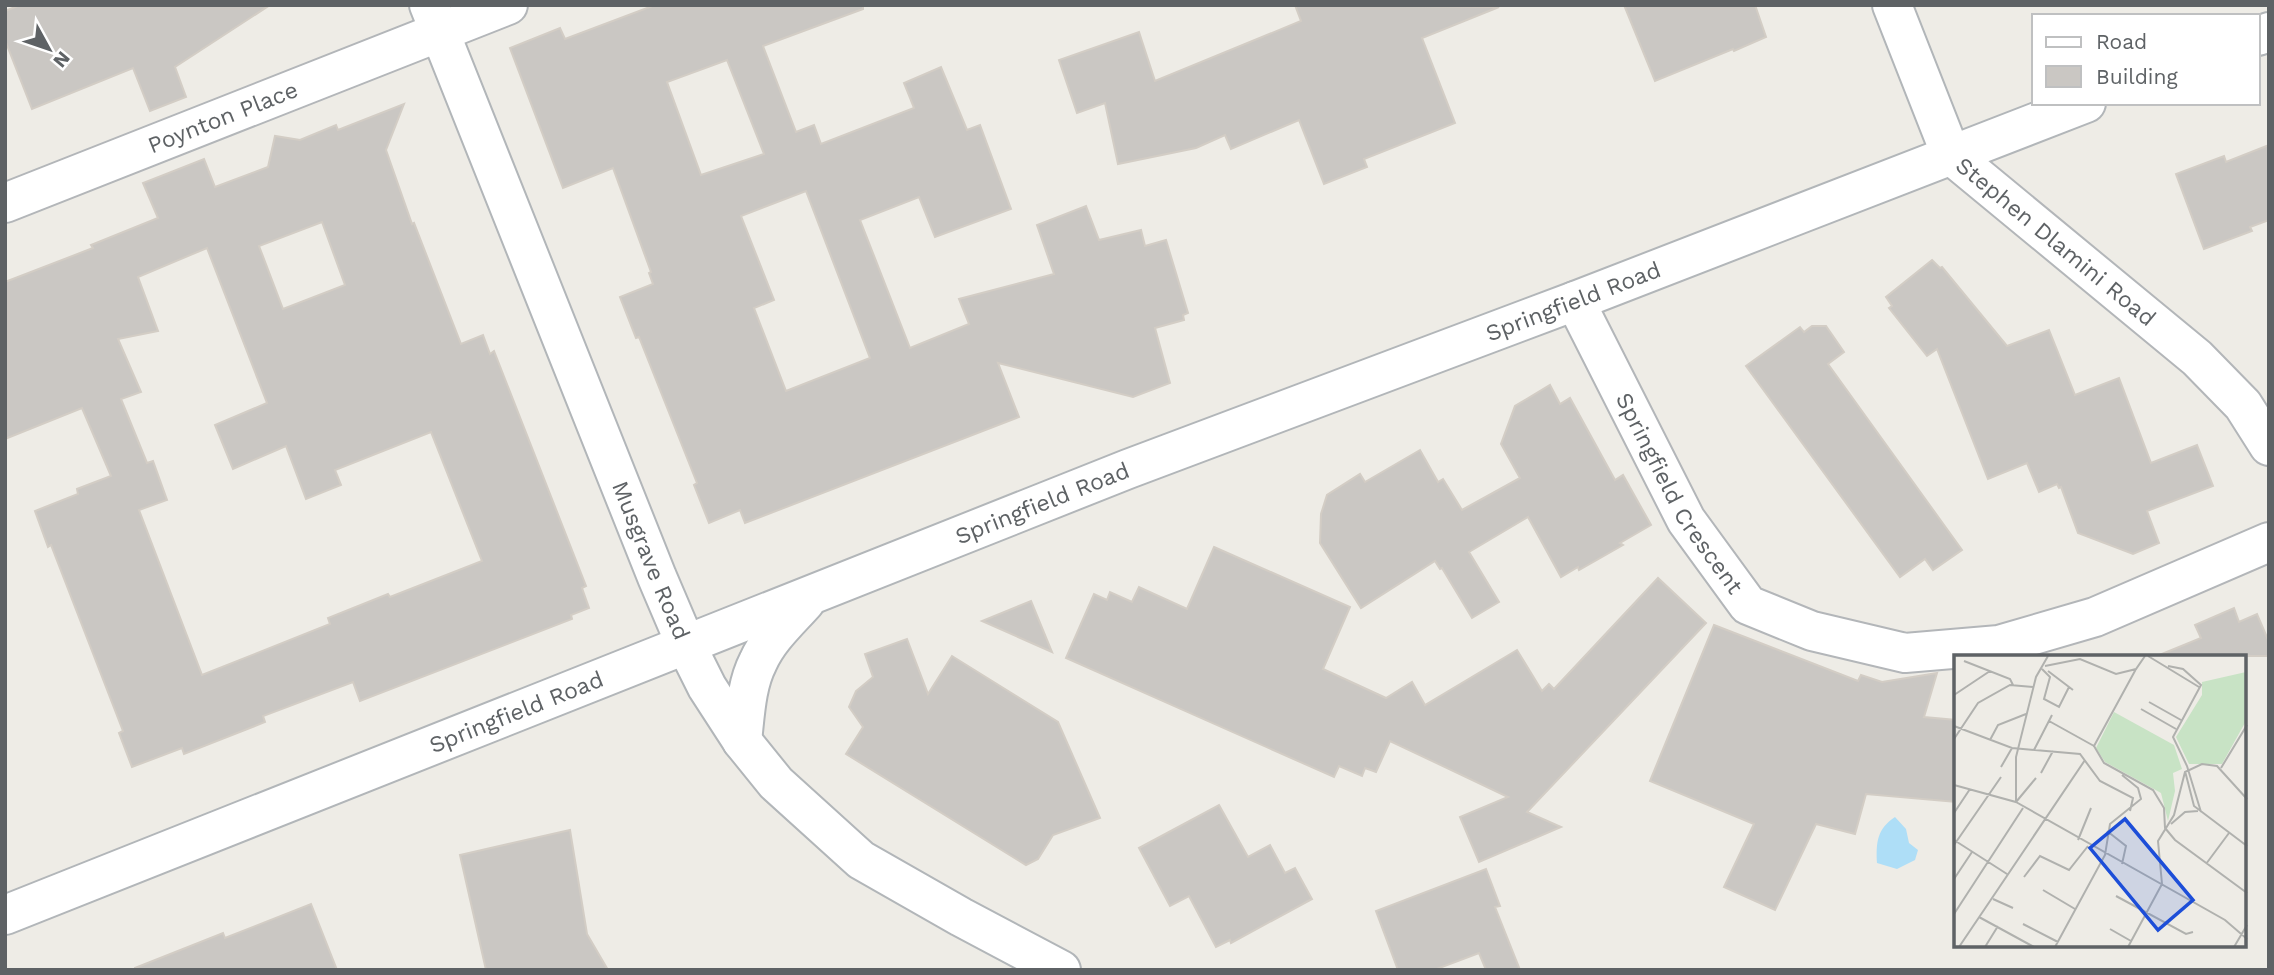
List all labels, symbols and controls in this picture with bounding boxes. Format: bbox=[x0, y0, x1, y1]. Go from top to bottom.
north arrow bbox=[14, 14, 84, 84]
legend bbox=[2032, 14, 2260, 105]
text: Road bbox=[2096, 29, 2147, 54]
text: N bbox=[48, 47, 75, 72]
text: Building bbox=[2096, 64, 2178, 89]
street label: Poynton Place bbox=[144, 76, 302, 159]
street label: Stephen Dlamini Road bbox=[1950, 152, 2161, 332]
street label: Springfield Road bbox=[1482, 256, 1665, 347]
street label: Springfield Crescent bbox=[1610, 388, 1749, 600]
street label: Springfield Road bbox=[951, 457, 1133, 550]
street label: Musgrave Road bbox=[606, 477, 695, 644]
inset map bbox=[1954, 655, 2246, 947]
street label: Springfield Road bbox=[425, 666, 607, 759]

